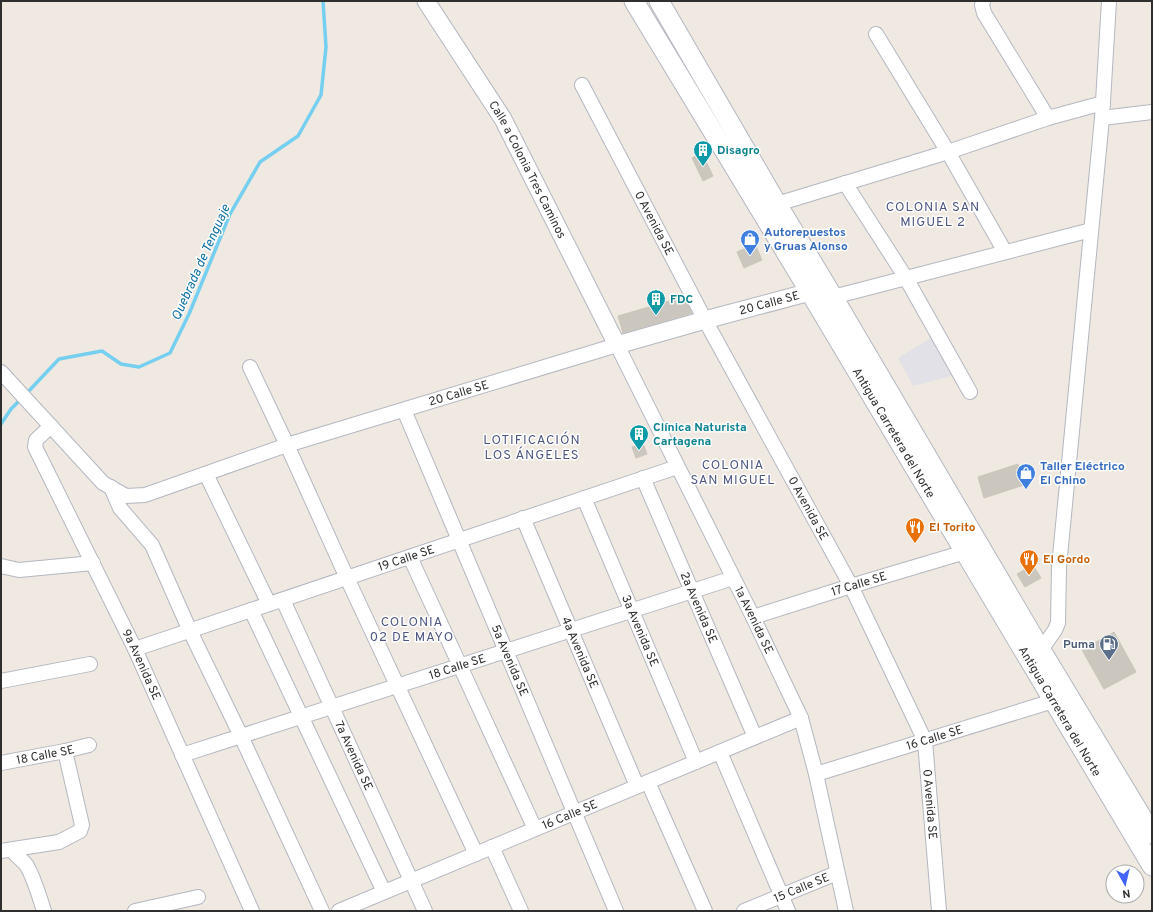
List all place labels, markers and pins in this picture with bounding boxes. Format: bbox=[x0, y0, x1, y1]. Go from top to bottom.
building icon: Disagro bbox=[692, 139, 714, 167]
place label: Disagro bbox=[717, 143, 760, 159]
place label: Autorepuestos y Gruas Alonso bbox=[764, 225, 848, 255]
shop icon: Autorepuestos y Gruas Alonso bbox=[739, 228, 761, 256]
building icon: FDC bbox=[645, 288, 667, 316]
place label: FDC bbox=[670, 292, 693, 308]
place label: Clínica Naturista Cartagena bbox=[653, 420, 747, 450]
building icon: Clínica Naturista Cartagena bbox=[628, 423, 650, 451]
place label: Taller Eléctrico El Chino bbox=[1040, 459, 1125, 489]
shop icon: Taller Eléctrico El Chino bbox=[1015, 462, 1037, 490]
restaurant icon: El Torito bbox=[904, 516, 926, 544]
place label: El Torito bbox=[929, 520, 976, 536]
restaurant icon: El Gordo bbox=[1018, 548, 1040, 576]
place label: El Gordo bbox=[1043, 552, 1090, 568]
fuel station icon: Puma bbox=[1098, 633, 1120, 661]
place label: Puma bbox=[1063, 637, 1095, 653]

